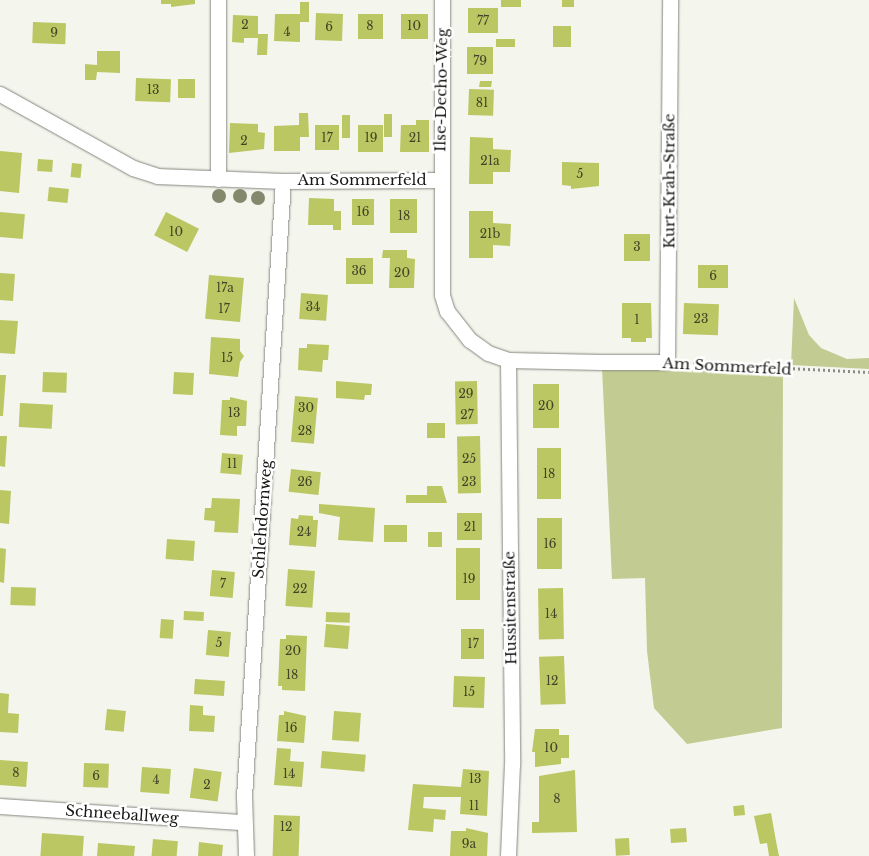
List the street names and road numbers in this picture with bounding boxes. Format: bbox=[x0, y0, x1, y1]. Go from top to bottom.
street label: Ilse-Decho-Weg bbox=[431, 28, 451, 152]
street label: Kurt-Krah-Straße bbox=[660, 113, 678, 249]
street label: Am Sommerfeld bbox=[297, 171, 427, 189]
street label: Am Sommerfeld bbox=[662, 354, 792, 378]
street label: Schlehdornweg bbox=[249, 459, 275, 579]
street label: Hussitenstraße bbox=[500, 551, 520, 665]
street label: Schneeballweg bbox=[65, 801, 179, 827]

